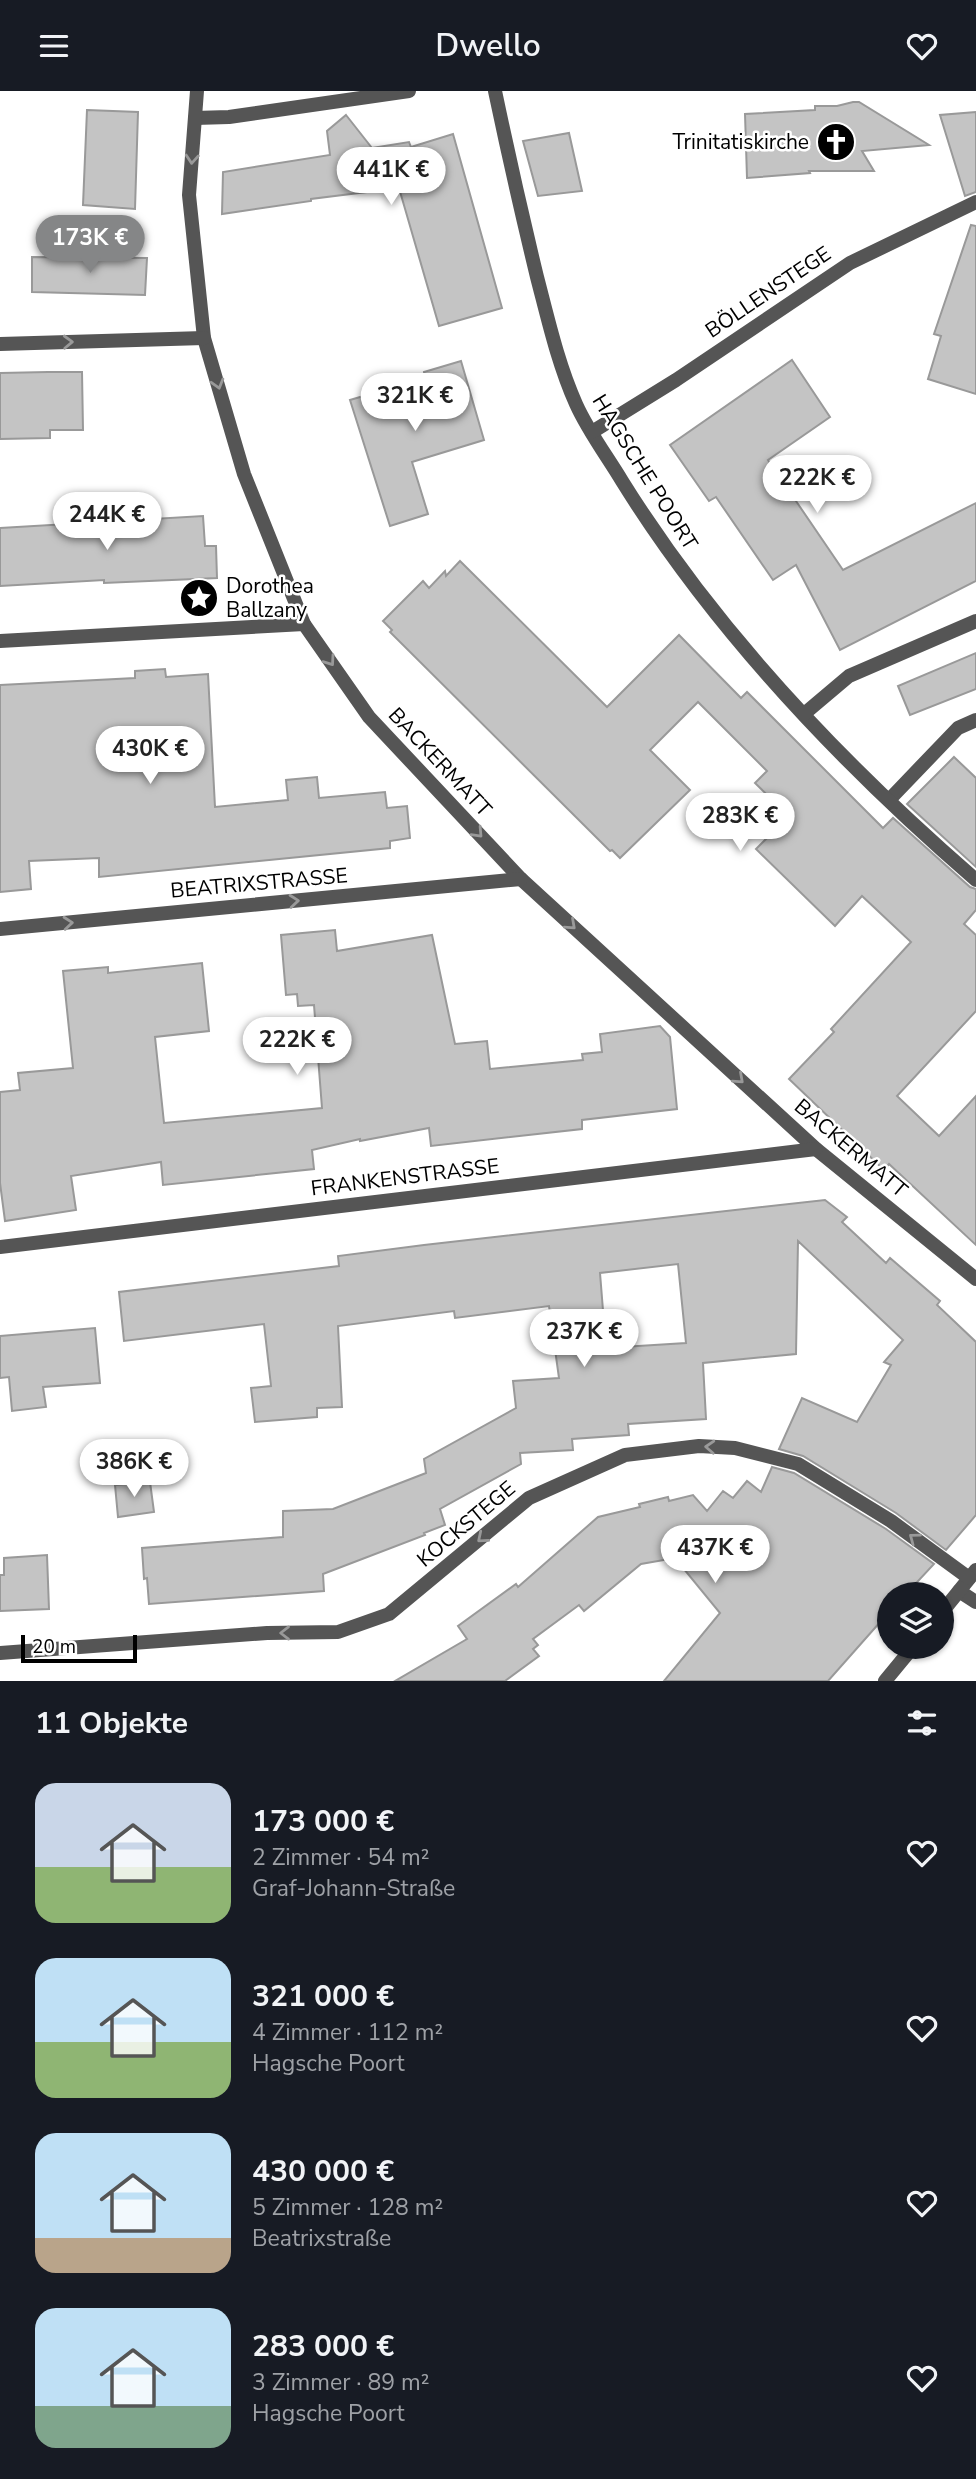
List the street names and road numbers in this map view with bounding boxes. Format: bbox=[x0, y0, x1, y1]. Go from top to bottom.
street label: BÖLLENSTEGE bbox=[700, 240, 836, 344]
street label: HAGSCHE POORT bbox=[586, 389, 704, 555]
street label: BACKERMATT bbox=[382, 701, 498, 823]
street label: BEATRIXSTRASSE bbox=[169, 861, 349, 905]
street label: BACKERMATT bbox=[788, 1092, 914, 1204]
street label: FRANKENSTRASSE bbox=[309, 1152, 501, 1202]
street label: KOCKSTEGE bbox=[411, 1475, 521, 1573]

